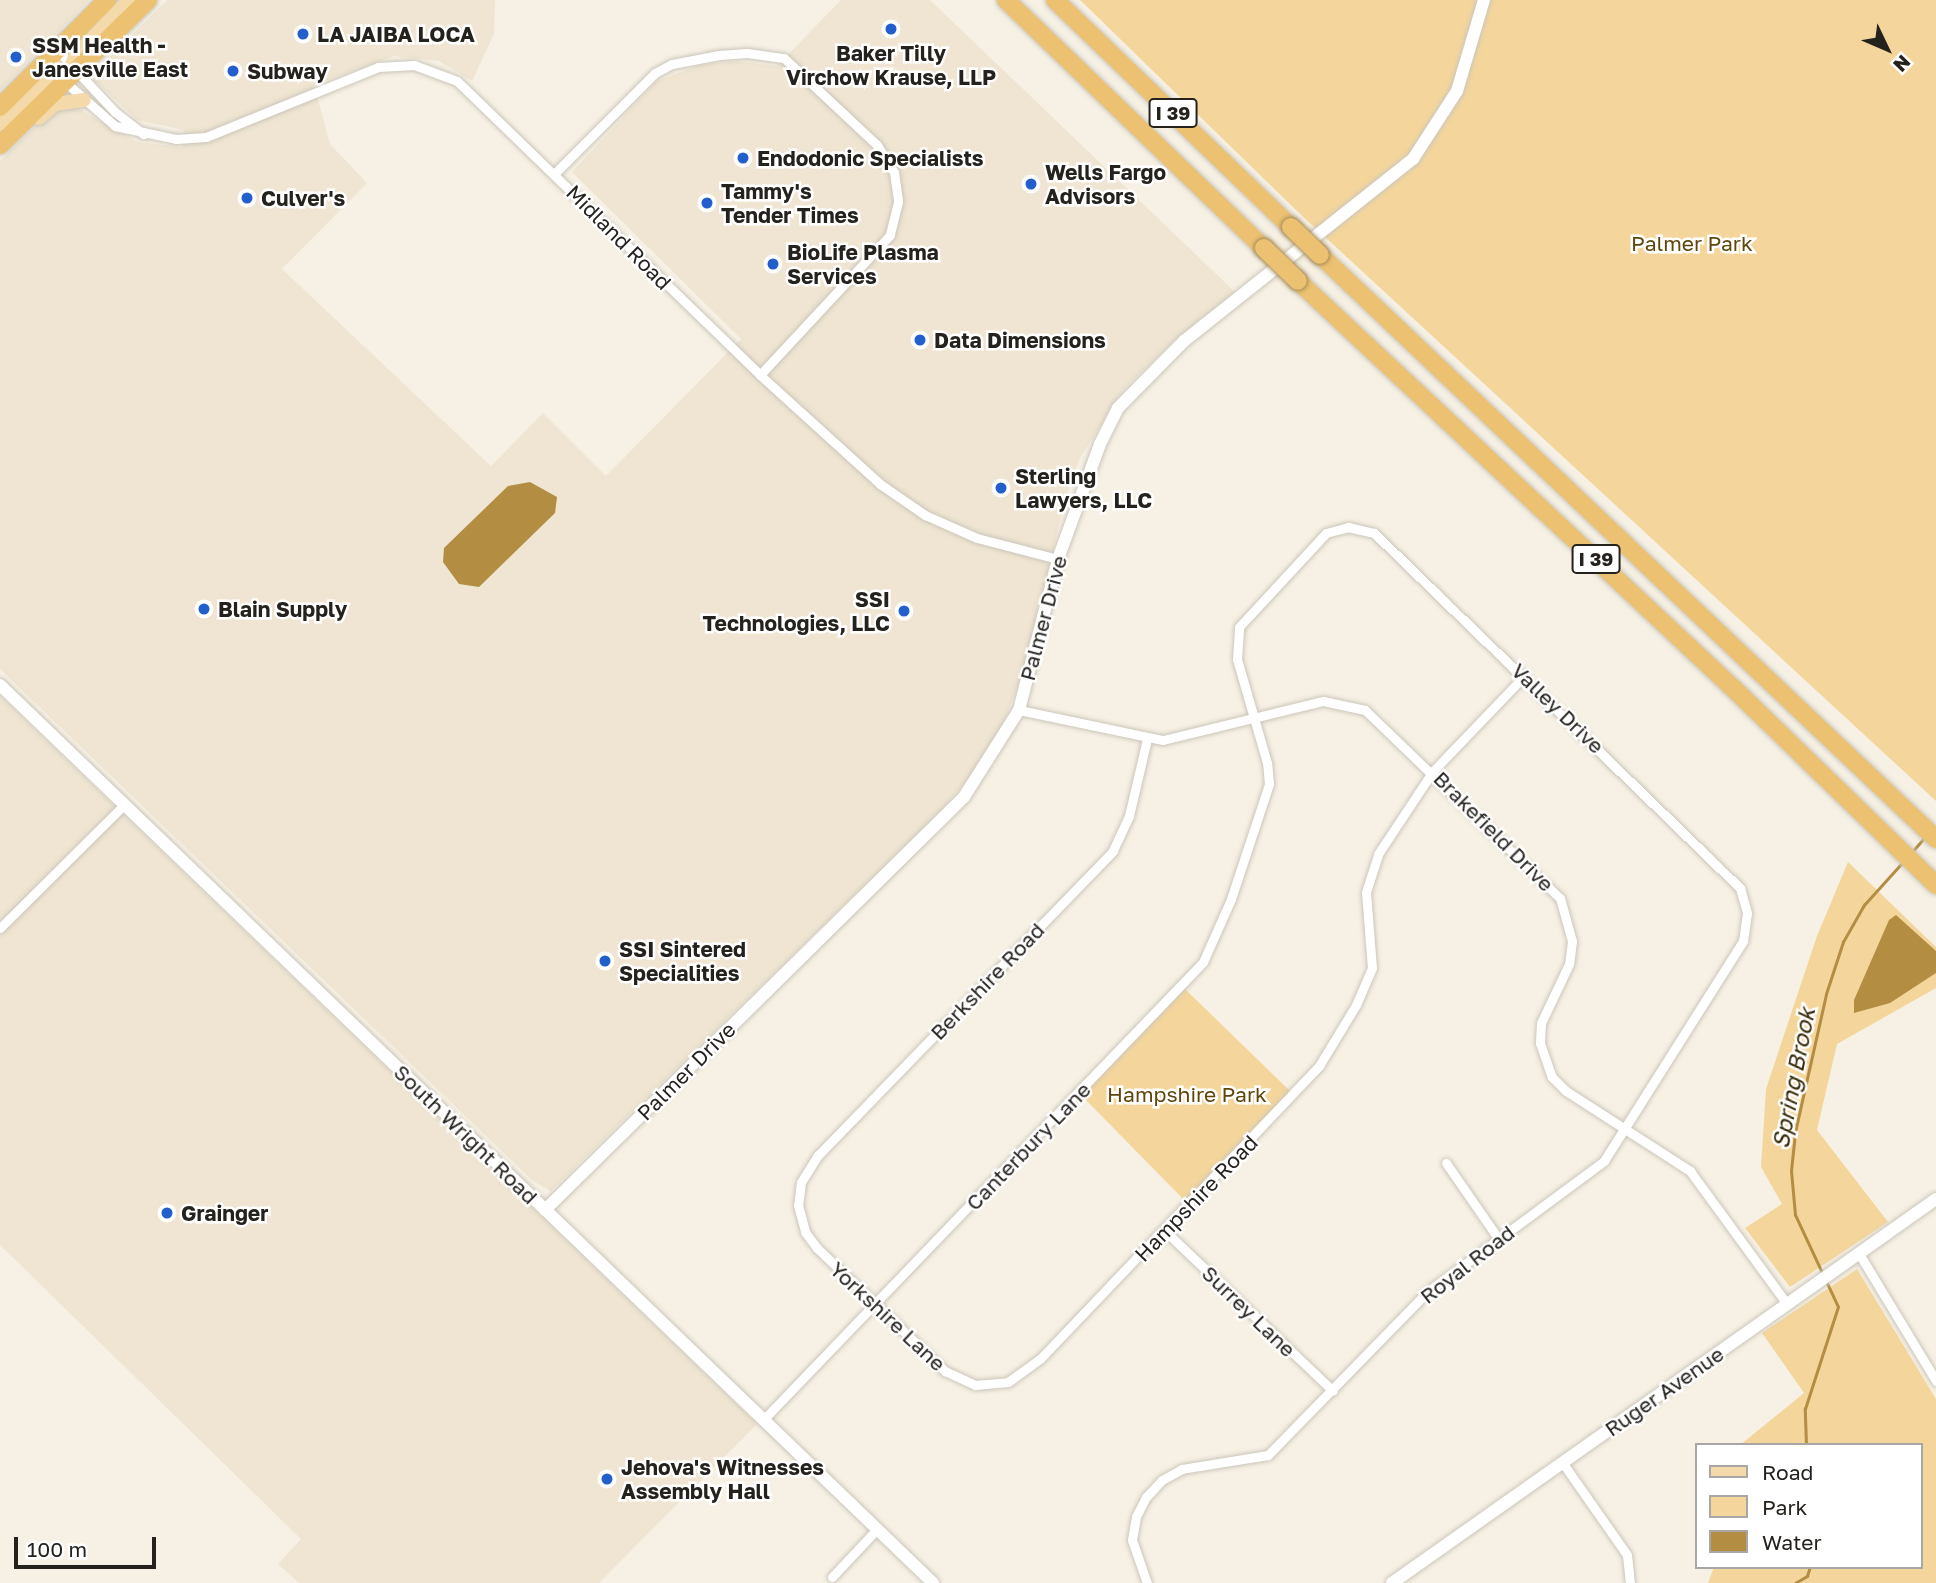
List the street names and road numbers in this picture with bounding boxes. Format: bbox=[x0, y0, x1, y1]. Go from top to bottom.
road number: I 39 bbox=[1148, 97, 1198, 128]
street label: Midland Road bbox=[561, 179, 677, 295]
road number: I 39 bbox=[1572, 544, 1620, 574]
street label: Palmer Drive bbox=[1014, 553, 1072, 683]
street label: Valley Drive bbox=[1507, 658, 1609, 758]
street label: Brakefield Drive bbox=[1429, 766, 1559, 896]
street label: Berkshire Road bbox=[925, 917, 1049, 1045]
street label: Palmer Drive bbox=[632, 1017, 740, 1125]
street label: South Wright Road bbox=[389, 1059, 543, 1209]
street label: Canterbury Lane bbox=[961, 1077, 1095, 1215]
street label: Hampshire Road bbox=[1129, 1130, 1263, 1266]
street label: Royal Road bbox=[1415, 1219, 1519, 1309]
street label: Yorkshire Lane bbox=[825, 1256, 951, 1376]
street label: Surrey Lane bbox=[1197, 1260, 1301, 1362]
street label: Ruger Avenue bbox=[1600, 1341, 1728, 1441]

